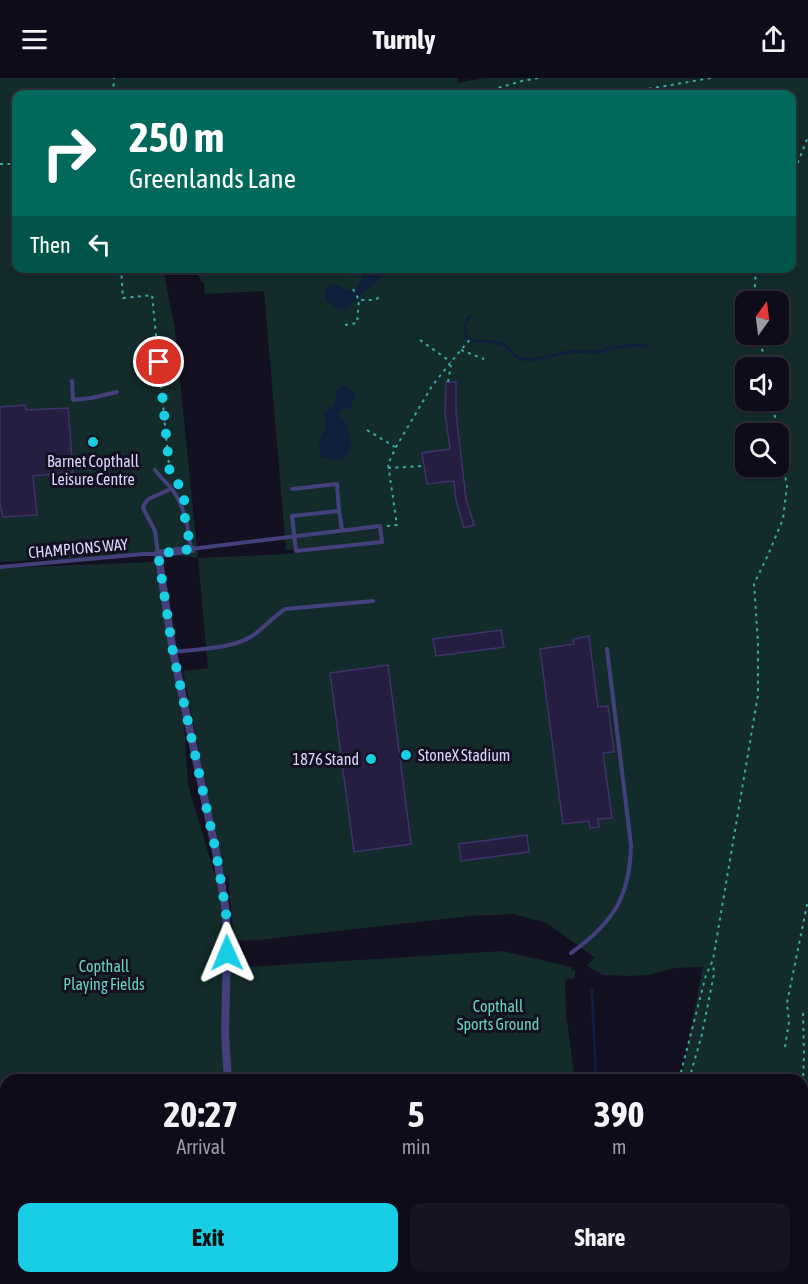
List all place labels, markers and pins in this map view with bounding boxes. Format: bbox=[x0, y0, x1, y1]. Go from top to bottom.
pin bbox=[133, 336, 184, 387]
marker: Barnet Copthall Leisure Centre bbox=[86, 435, 100, 449]
place label: Barnet Copthall Leisure Centre bbox=[47, 452, 140, 488]
place label: StoneX Stadium bbox=[418, 746, 510, 764]
marker: StoneX Stadium bbox=[399, 748, 413, 762]
place label: 1876 Stand bbox=[293, 750, 359, 768]
marker: 1876 Stand bbox=[364, 752, 378, 766]

